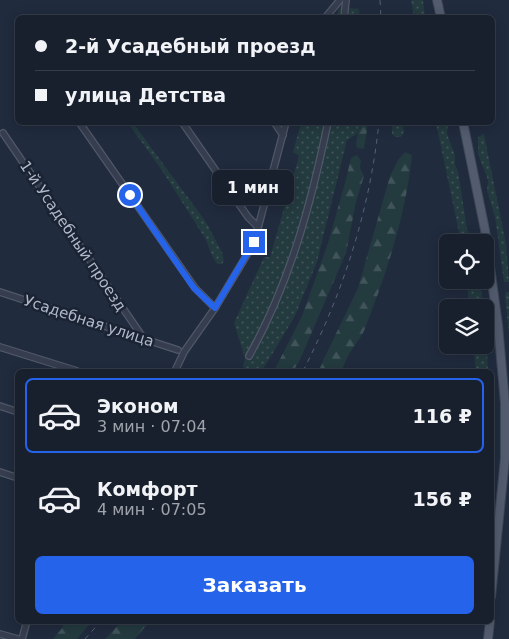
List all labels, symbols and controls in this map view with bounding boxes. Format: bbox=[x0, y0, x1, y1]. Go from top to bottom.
text: 2-й Усадебный проезд bbox=[65, 35, 316, 57]
text: улица Детства bbox=[65, 84, 226, 106]
street label: 1-й Усадебный проезд bbox=[16, 158, 130, 314]
callout: 1 мин bbox=[213, 170, 295, 204]
text: 1 мин bbox=[227, 178, 279, 197]
route start bbox=[119, 184, 141, 206]
route end bbox=[243, 231, 265, 253]
map controls bbox=[439, 234, 494, 354]
button: locate bbox=[439, 234, 494, 289]
street label: Усадебная улица bbox=[22, 291, 156, 351]
button: layers bbox=[439, 299, 494, 354]
icon: car bbox=[37, 393, 82, 438]
text: Эконом bbox=[97, 395, 179, 417]
text: 116 ₽ bbox=[413, 405, 472, 427]
text: 3 мин · 07:04 bbox=[97, 417, 207, 436]
icon: car bbox=[37, 476, 82, 521]
text: Комфорт bbox=[97, 478, 198, 500]
text: 156 ₽ bbox=[413, 488, 472, 510]
text: 4 мин · 07:05 bbox=[97, 500, 207, 519]
button: Заказать bbox=[35, 556, 474, 614]

